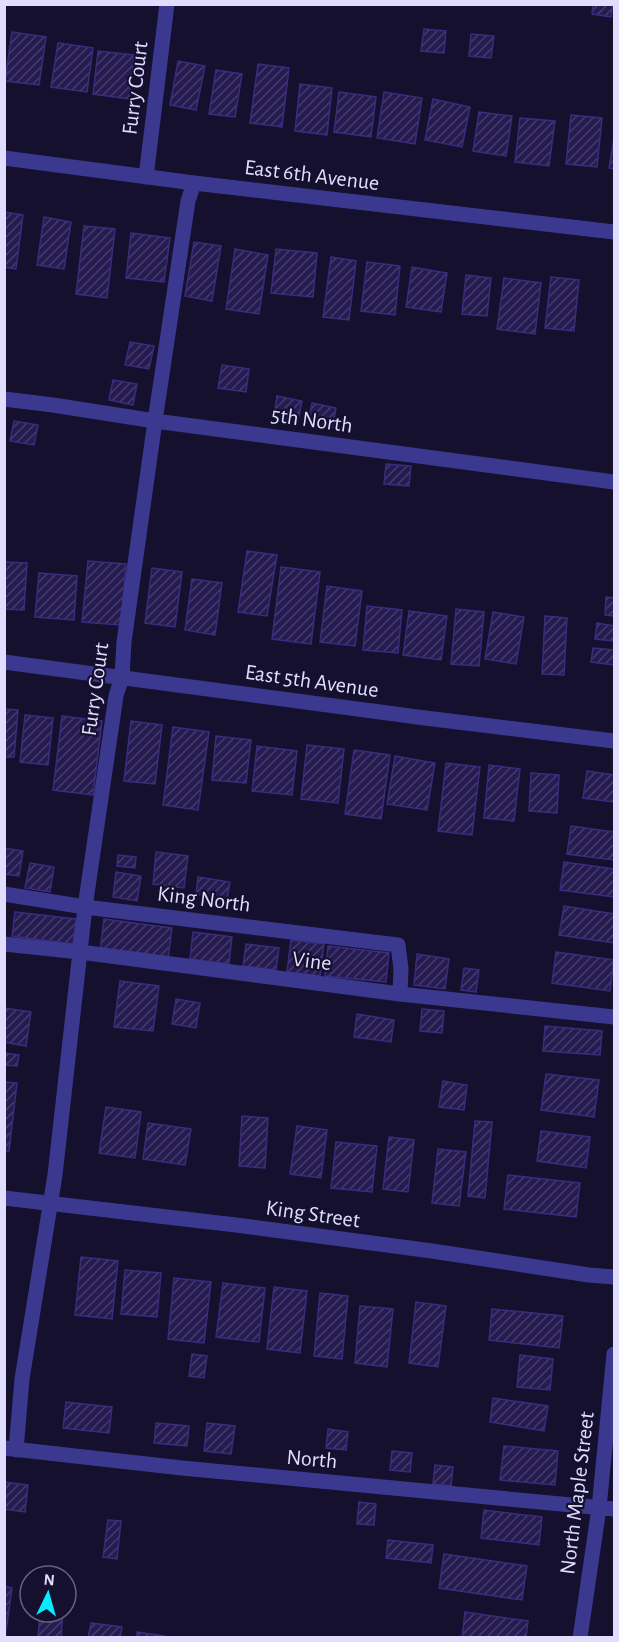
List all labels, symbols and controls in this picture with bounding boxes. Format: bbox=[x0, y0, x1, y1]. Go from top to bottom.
street label: Furry Court bbox=[118, 40, 152, 136]
street label: East 6th Avenue bbox=[243, 156, 381, 194]
street label: 5th North bbox=[270, 403, 354, 437]
street label: Furry Court bbox=[78, 641, 112, 737]
street label: East 5th Avenue bbox=[244, 661, 380, 701]
street label: King North bbox=[156, 882, 252, 916]
street label: Vine bbox=[291, 948, 333, 974]
street label: King Street bbox=[264, 1196, 361, 1231]
street label: North Maple Street bbox=[556, 1410, 598, 1576]
street label: North bbox=[286, 1446, 338, 1472]
north arrow bbox=[18, 1564, 78, 1624]
text: N bbox=[43, 1572, 55, 1589]

